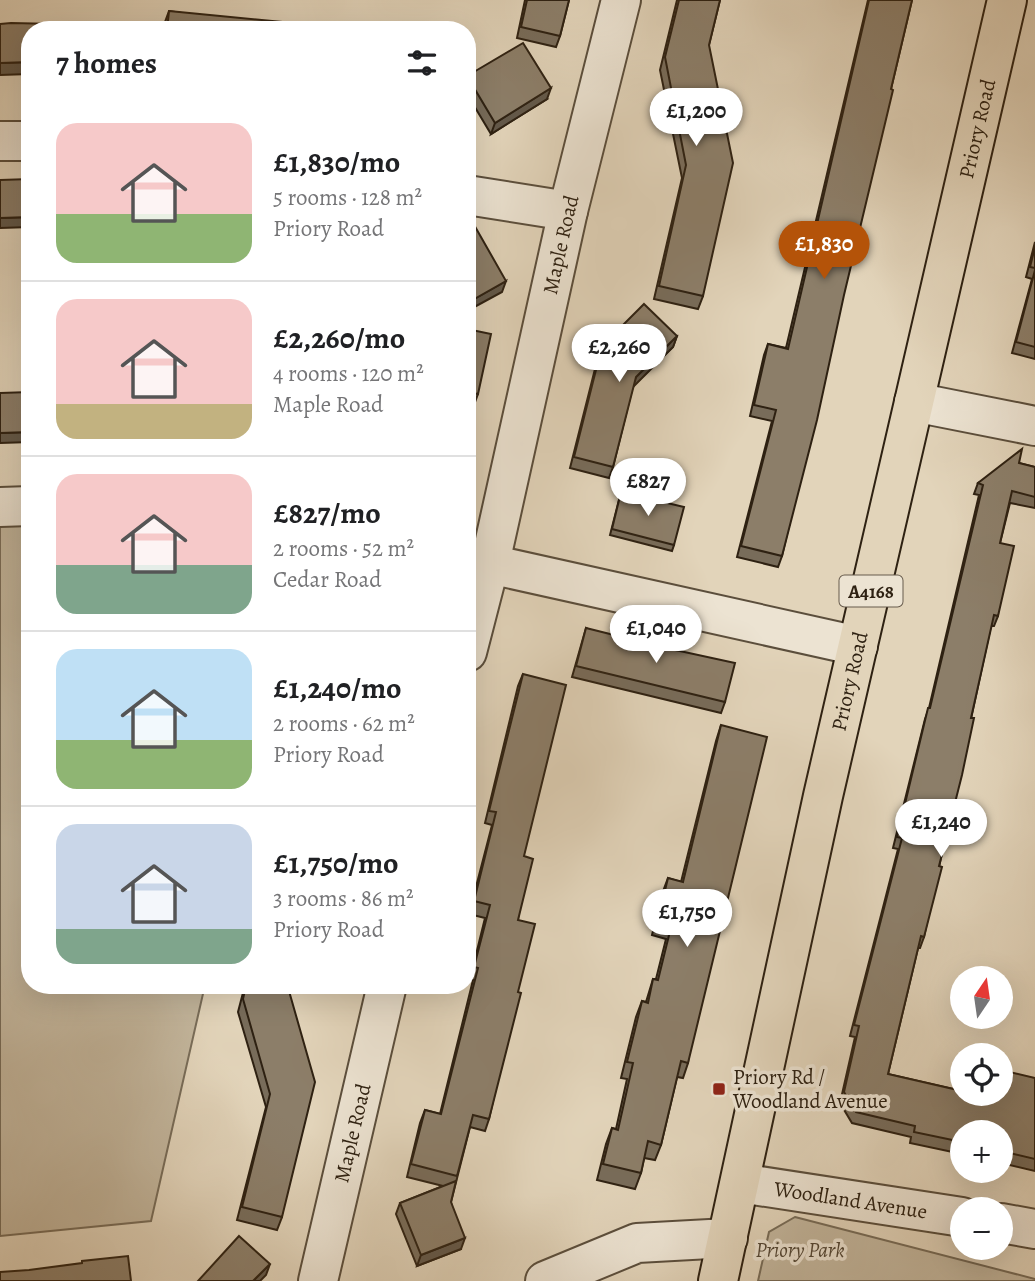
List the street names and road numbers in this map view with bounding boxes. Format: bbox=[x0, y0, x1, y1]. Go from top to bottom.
street label: Priory Road bbox=[952, 76, 1002, 181]
street label: Maple Road bbox=[536, 191, 586, 297]
road number: A4168 bbox=[840, 576, 903, 606]
street label: Priory Road bbox=[824, 628, 875, 734]
street label: Maple Road bbox=[327, 1080, 378, 1185]
street label: Woodland Avenue bbox=[771, 1174, 929, 1226]

